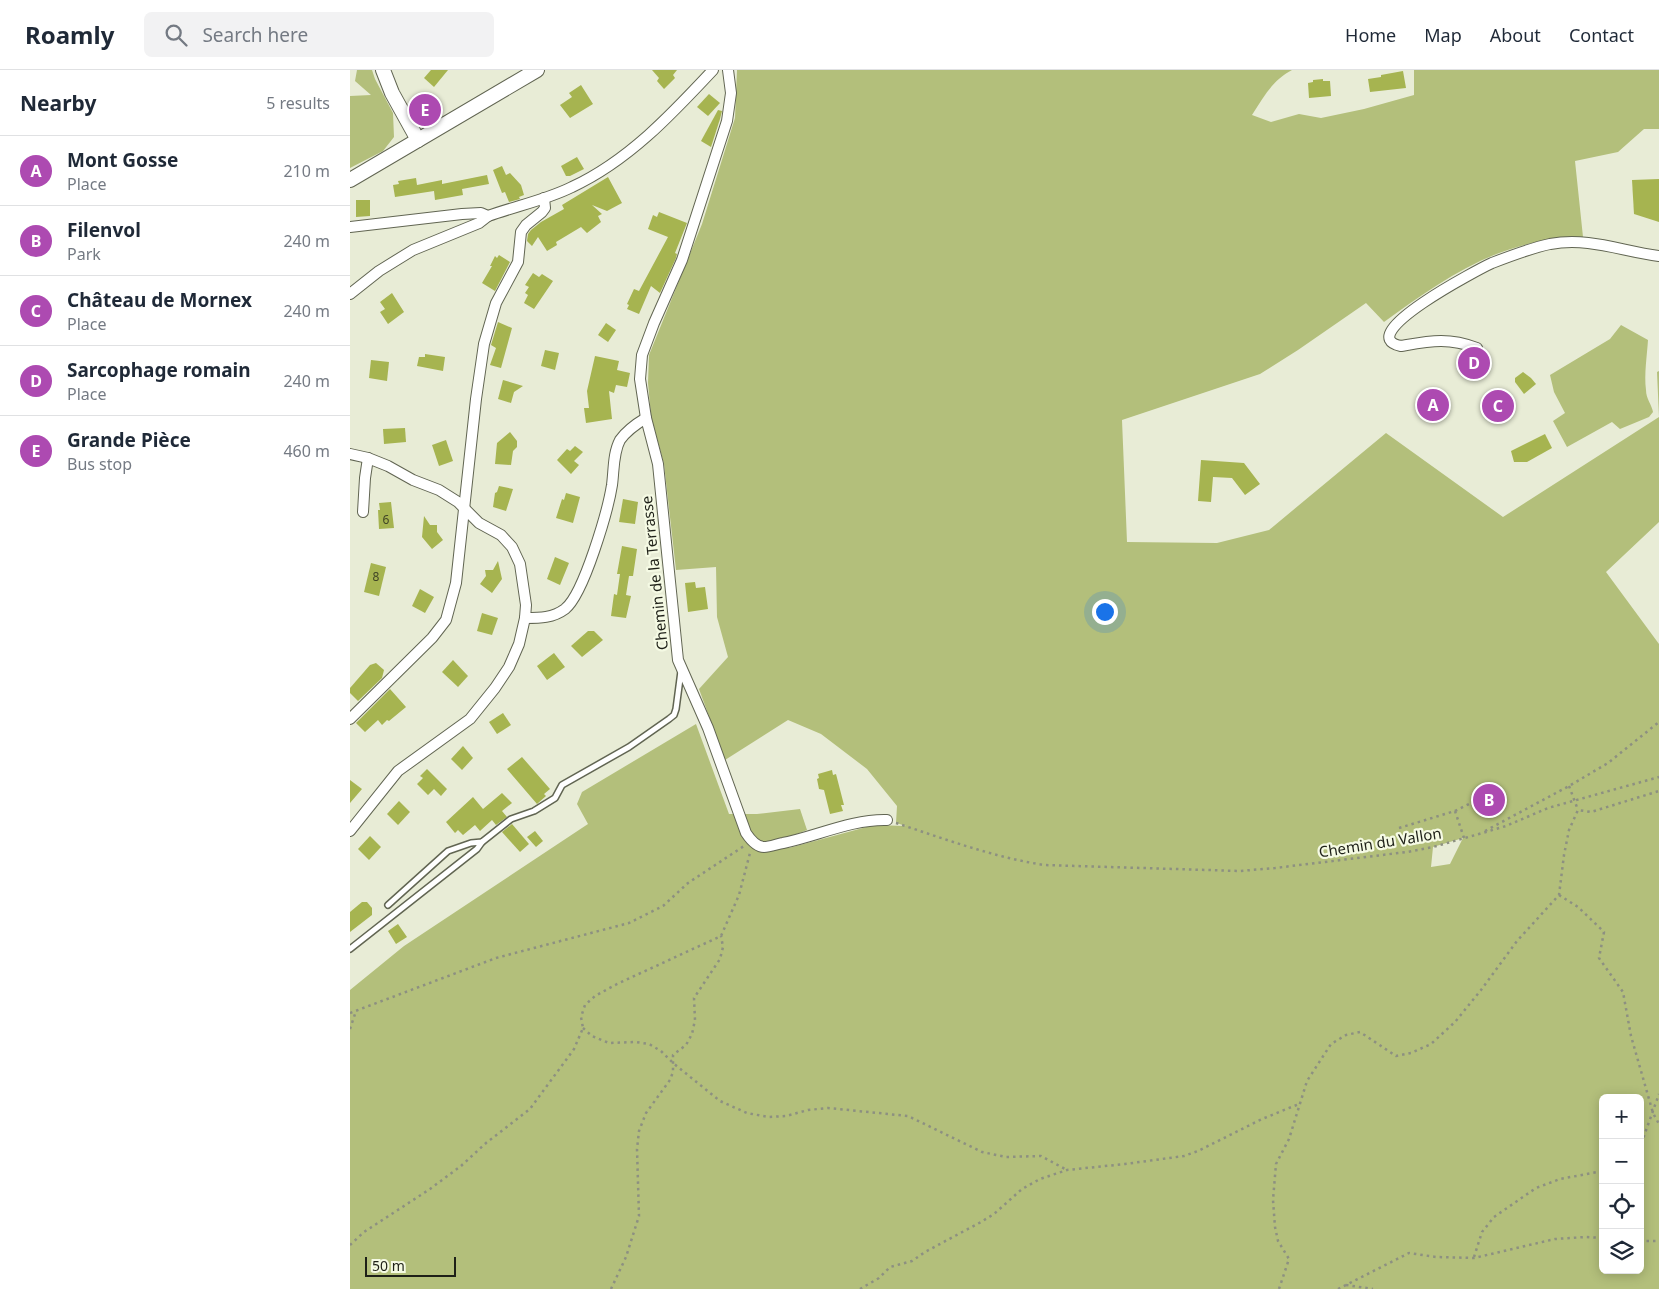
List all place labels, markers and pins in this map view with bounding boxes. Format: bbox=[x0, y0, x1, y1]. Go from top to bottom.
pin: E bbox=[409, 91, 441, 129]
pin: D bbox=[1458, 344, 1490, 382]
pin: A bbox=[1417, 386, 1449, 424]
pin: C bbox=[1482, 387, 1514, 425]
pin: B bbox=[1473, 781, 1505, 819]

